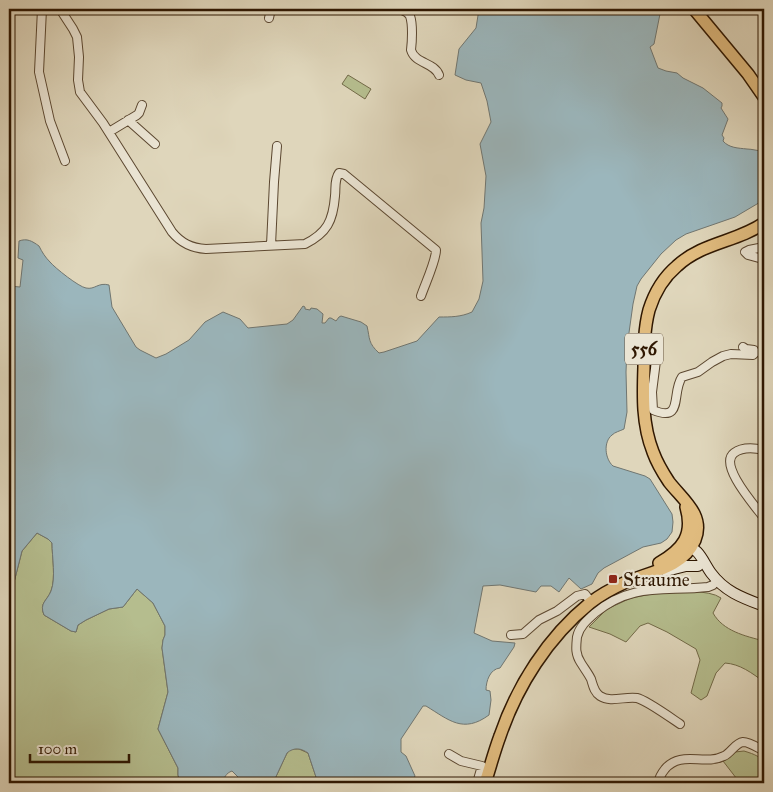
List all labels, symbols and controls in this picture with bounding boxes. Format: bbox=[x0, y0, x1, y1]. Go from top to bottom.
road number: 556 bbox=[625, 334, 663, 364]
place label: Straume bbox=[623, 568, 690, 591]
marker: Straume bbox=[607, 573, 619, 585]
scale bar bbox=[30, 732, 129, 764]
text: 100 m bbox=[38, 740, 78, 758]

